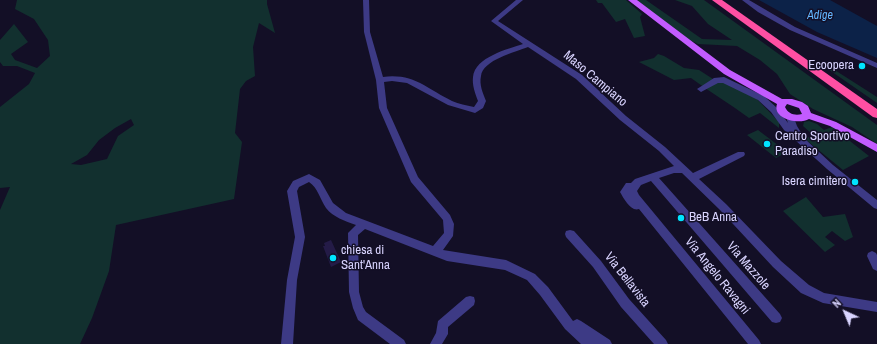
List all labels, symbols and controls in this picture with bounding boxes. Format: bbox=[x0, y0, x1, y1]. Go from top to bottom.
water label: Adige bbox=[807, 9, 833, 23]
street label: Maso Campiano bbox=[560, 48, 630, 110]
place label: Ecoopera bbox=[808, 58, 854, 74]
marker: Ecoopera bbox=[857, 61, 867, 71]
place label: Centro Sportivo Paradiso bbox=[775, 129, 850, 160]
marker: Centro Sportivo Paradiso bbox=[762, 139, 772, 149]
place label: Isera cimitero bbox=[782, 174, 847, 190]
marker: Isera cimitero bbox=[850, 177, 860, 187]
place label: BeB Anna bbox=[689, 210, 737, 226]
marker: BeB Anna bbox=[676, 213, 686, 223]
street label: Via Angelo Ravagni bbox=[681, 234, 753, 318]
street label: Via Mazzole bbox=[723, 239, 773, 293]
place label: chiesa di Sant'Anna bbox=[341, 243, 390, 274]
street label: Via Bellavista bbox=[601, 250, 653, 310]
marker: chiesa di Sant'Anna bbox=[328, 253, 338, 263]
north arrow bbox=[825, 292, 865, 332]
text: N bbox=[829, 296, 844, 311]

